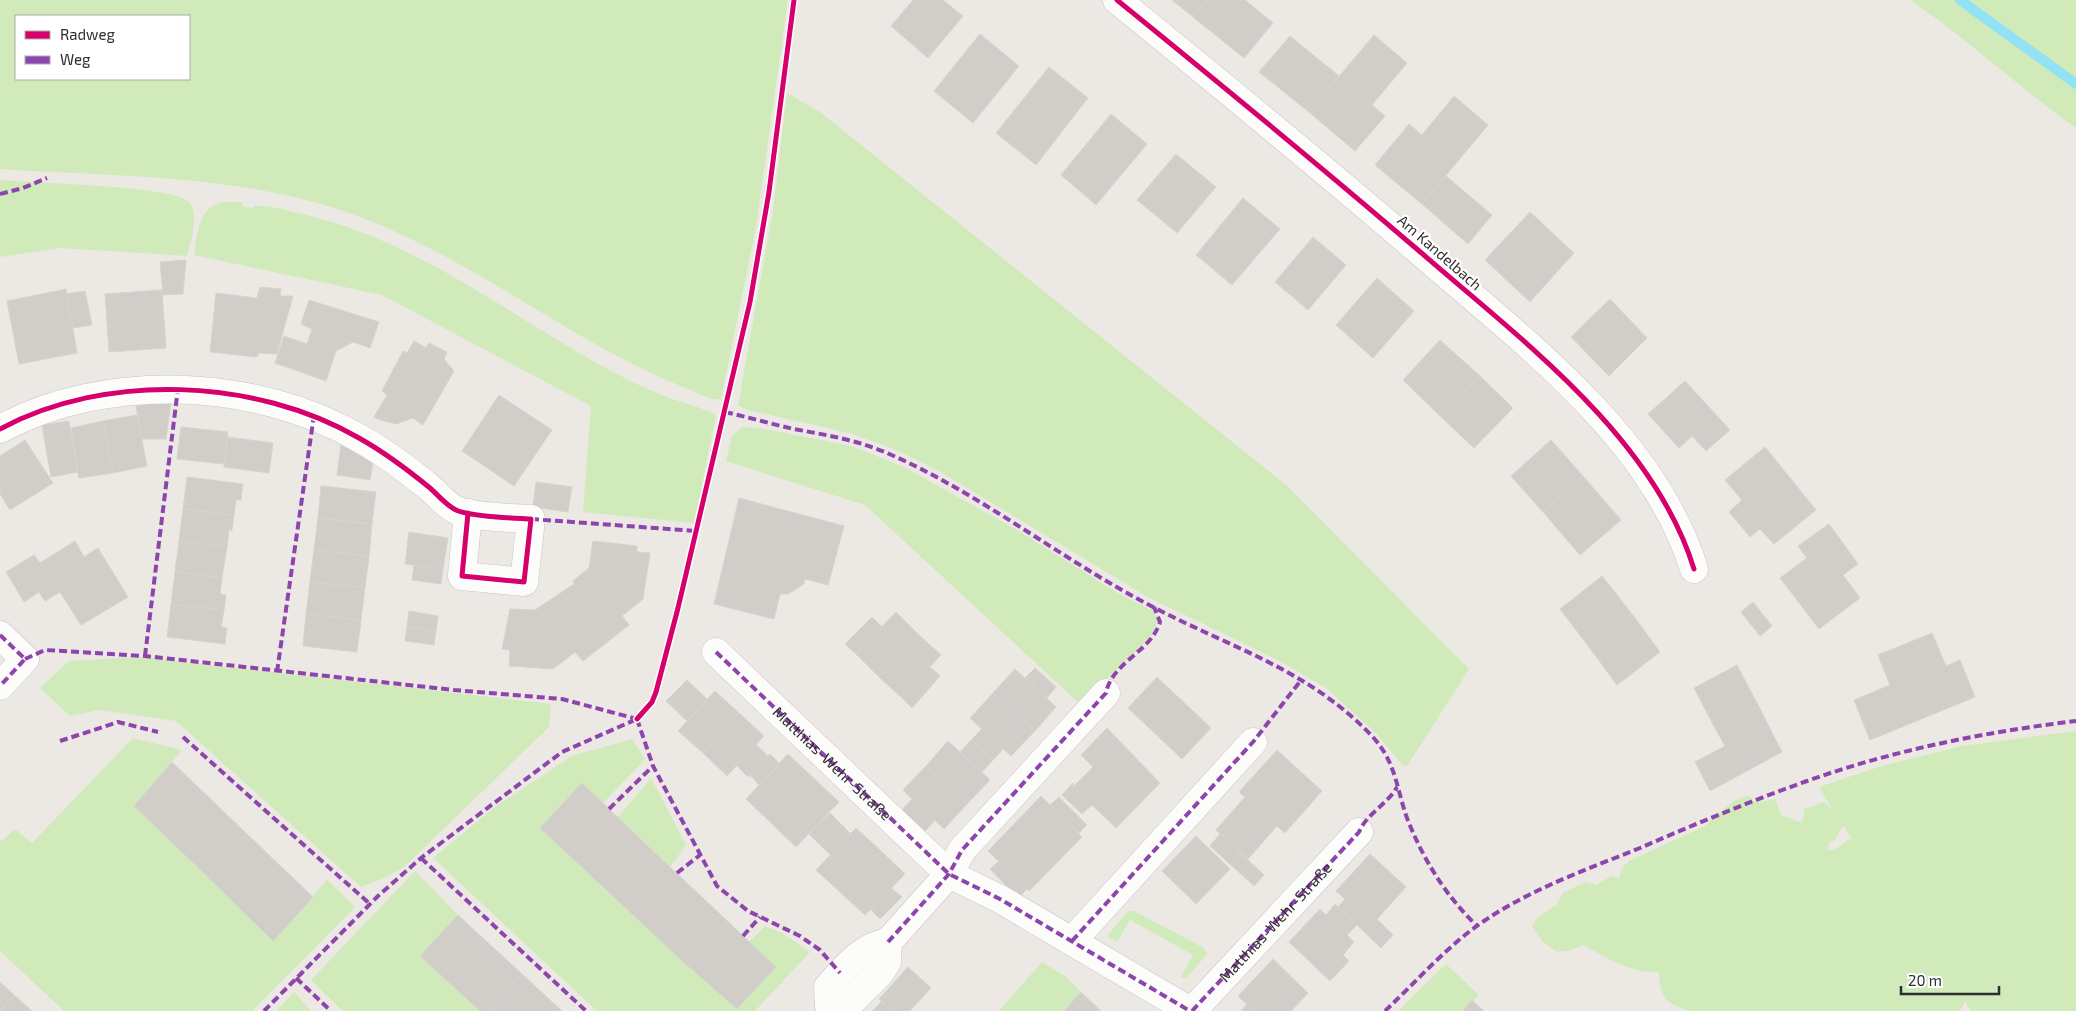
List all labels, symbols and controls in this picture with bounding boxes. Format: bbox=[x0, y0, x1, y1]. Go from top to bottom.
legend bbox=[15, 15, 190, 80]
text: Radweg bbox=[60, 25, 115, 43]
text: Weg bbox=[60, 50, 91, 68]
street label: Am Kandelbach bbox=[1394, 211, 1486, 293]
street label: Matthias-Wehr-Straße bbox=[770, 702, 896, 824]
street label: Matthias-Wehr-Straße bbox=[1215, 858, 1335, 985]
scale bar bbox=[1901, 964, 1998, 996]
text: 20 m bbox=[1908, 971, 1942, 989]

